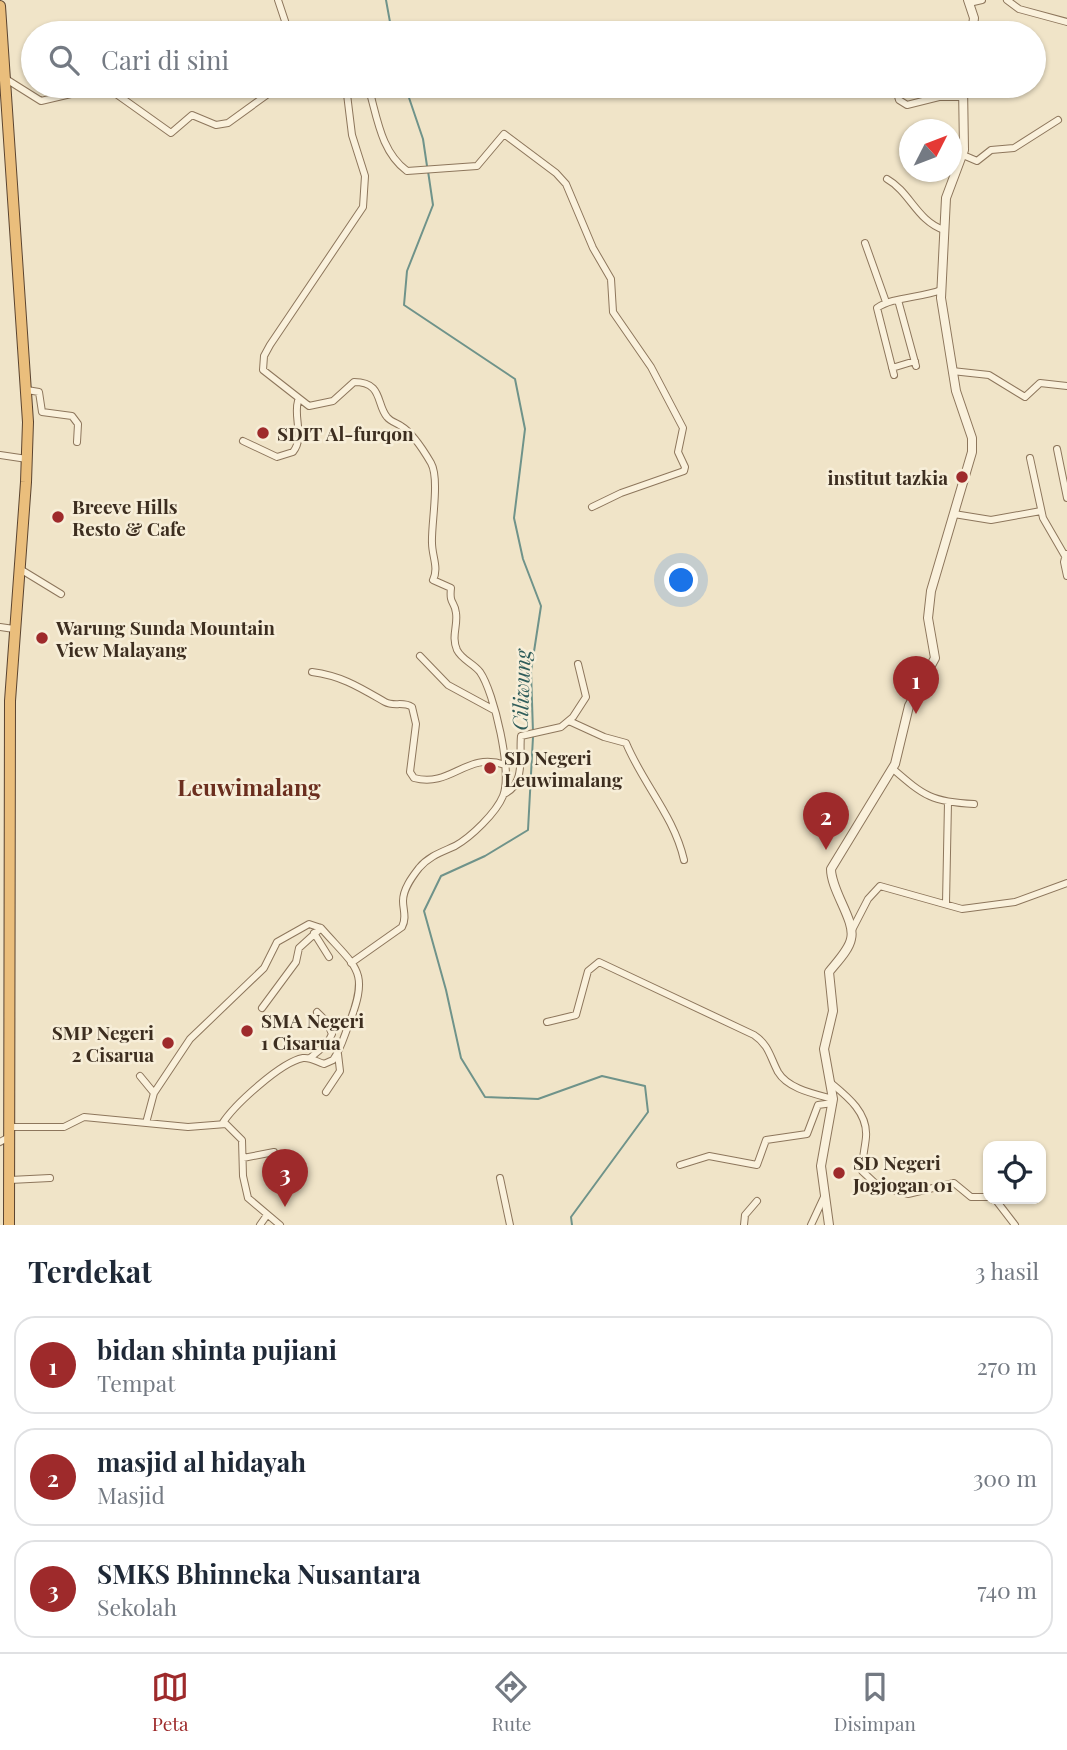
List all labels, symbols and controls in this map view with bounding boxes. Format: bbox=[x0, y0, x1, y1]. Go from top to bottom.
search box bbox=[21, 21, 1046, 98]
icon: search bbox=[45, 41, 83, 79]
text: Cari di sini bbox=[101, 42, 229, 77]
north arrow bbox=[899, 119, 962, 182]
place label: SDIT Al-furqon bbox=[277, 420, 414, 446]
marker: SDIT Al-furqon bbox=[255, 425, 271, 441]
place label: institut tazkia bbox=[827, 464, 948, 490]
marker: institut tazkia bbox=[954, 469, 970, 485]
place label: Breeve Hills Resto & Cafe bbox=[72, 493, 186, 541]
marker: Breeve Hills Resto & Cafe bbox=[50, 509, 66, 525]
your location bbox=[664, 563, 698, 597]
place label: Warung Sunda Mountain View Malayang bbox=[55, 614, 275, 662]
marker: Warung Sunda Mountain View Malayang bbox=[34, 630, 50, 646]
water label: Ciliwung bbox=[505, 648, 535, 731]
pin: 1 bbox=[893, 656, 939, 714]
place label: SD Negeri Leuwimalang bbox=[504, 744, 623, 792]
marker: SD Negeri Leuwimalang bbox=[482, 760, 498, 776]
district label: Leuwimalang bbox=[177, 771, 321, 802]
pin: 2 bbox=[803, 792, 849, 850]
place label: SMA Negeri 1 Cisarua bbox=[261, 1007, 364, 1055]
place label: SMP Negeri 2 Cisarua bbox=[52, 1019, 154, 1067]
marker: SMA Negeri 1 Cisarua bbox=[239, 1023, 255, 1039]
marker: SMP Negeri 2 Cisarua bbox=[160, 1035, 176, 1051]
map controls bbox=[983, 1141, 1046, 1204]
button: locate bbox=[983, 1141, 1046, 1204]
pin: 3 bbox=[262, 1149, 308, 1207]
place label: SD Negeri Jogjogan 01 bbox=[852, 1149, 953, 1197]
marker: SD Negeri Jogjogan 01 bbox=[831, 1165, 847, 1181]
text: Terdekat bbox=[28, 1251, 152, 1291]
text: 3 hasil bbox=[975, 1255, 1039, 1286]
text: bidan shinta pujiani bbox=[97, 1332, 337, 1367]
text: 1 bbox=[49, 1350, 57, 1381]
text: 270 m bbox=[977, 1350, 1037, 1381]
text: Tempat bbox=[97, 1367, 175, 1398]
text: masjid al hidayah bbox=[97, 1444, 306, 1479]
text: 2 bbox=[47, 1462, 59, 1493]
text: 300 m bbox=[973, 1462, 1037, 1493]
text: Masjid bbox=[97, 1479, 165, 1510]
text: SMKS Bhinneka Nusantara bbox=[97, 1556, 421, 1591]
text: 3 bbox=[47, 1574, 59, 1605]
text: 740 m bbox=[977, 1574, 1037, 1605]
text: Sekolah bbox=[97, 1591, 177, 1622]
tab: Peta bbox=[151, 1668, 189, 1736]
tab: Rute bbox=[492, 1668, 531, 1736]
tab: Disimpan bbox=[834, 1668, 916, 1736]

